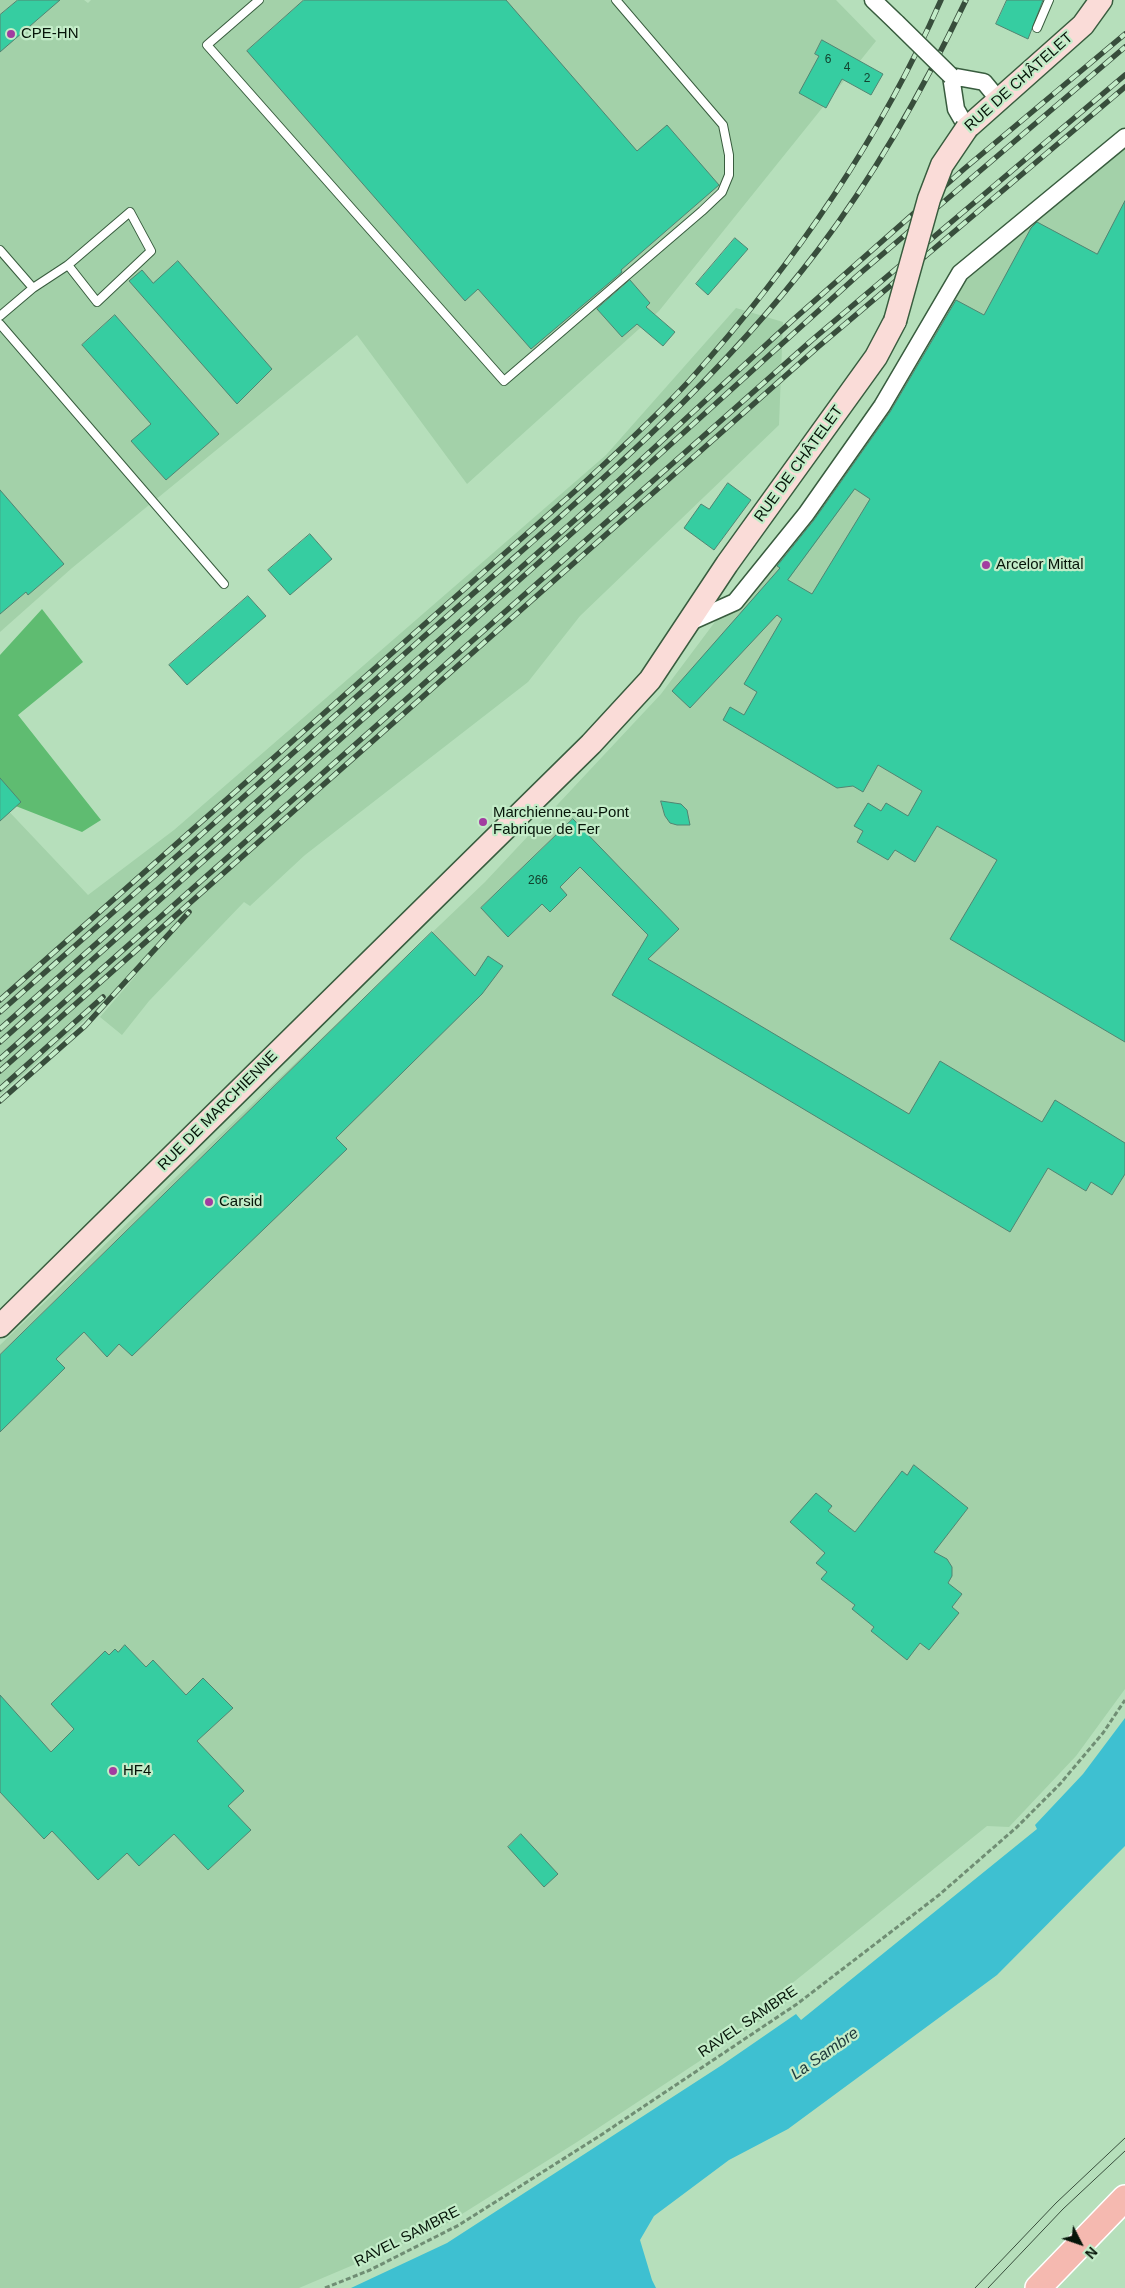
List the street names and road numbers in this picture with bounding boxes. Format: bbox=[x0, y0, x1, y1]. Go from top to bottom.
street label: RUE DE CHÂTELET bbox=[961, 29, 1077, 135]
street label: RUE DE CHÂTELET bbox=[751, 402, 847, 526]
street label: RUE DE MARCHIENNE bbox=[154, 1047, 282, 1175]
street label: RAVEL SAMBRE bbox=[695, 1982, 801, 2062]
street label: RAVEL SAMBRE bbox=[351, 2203, 463, 2271]

